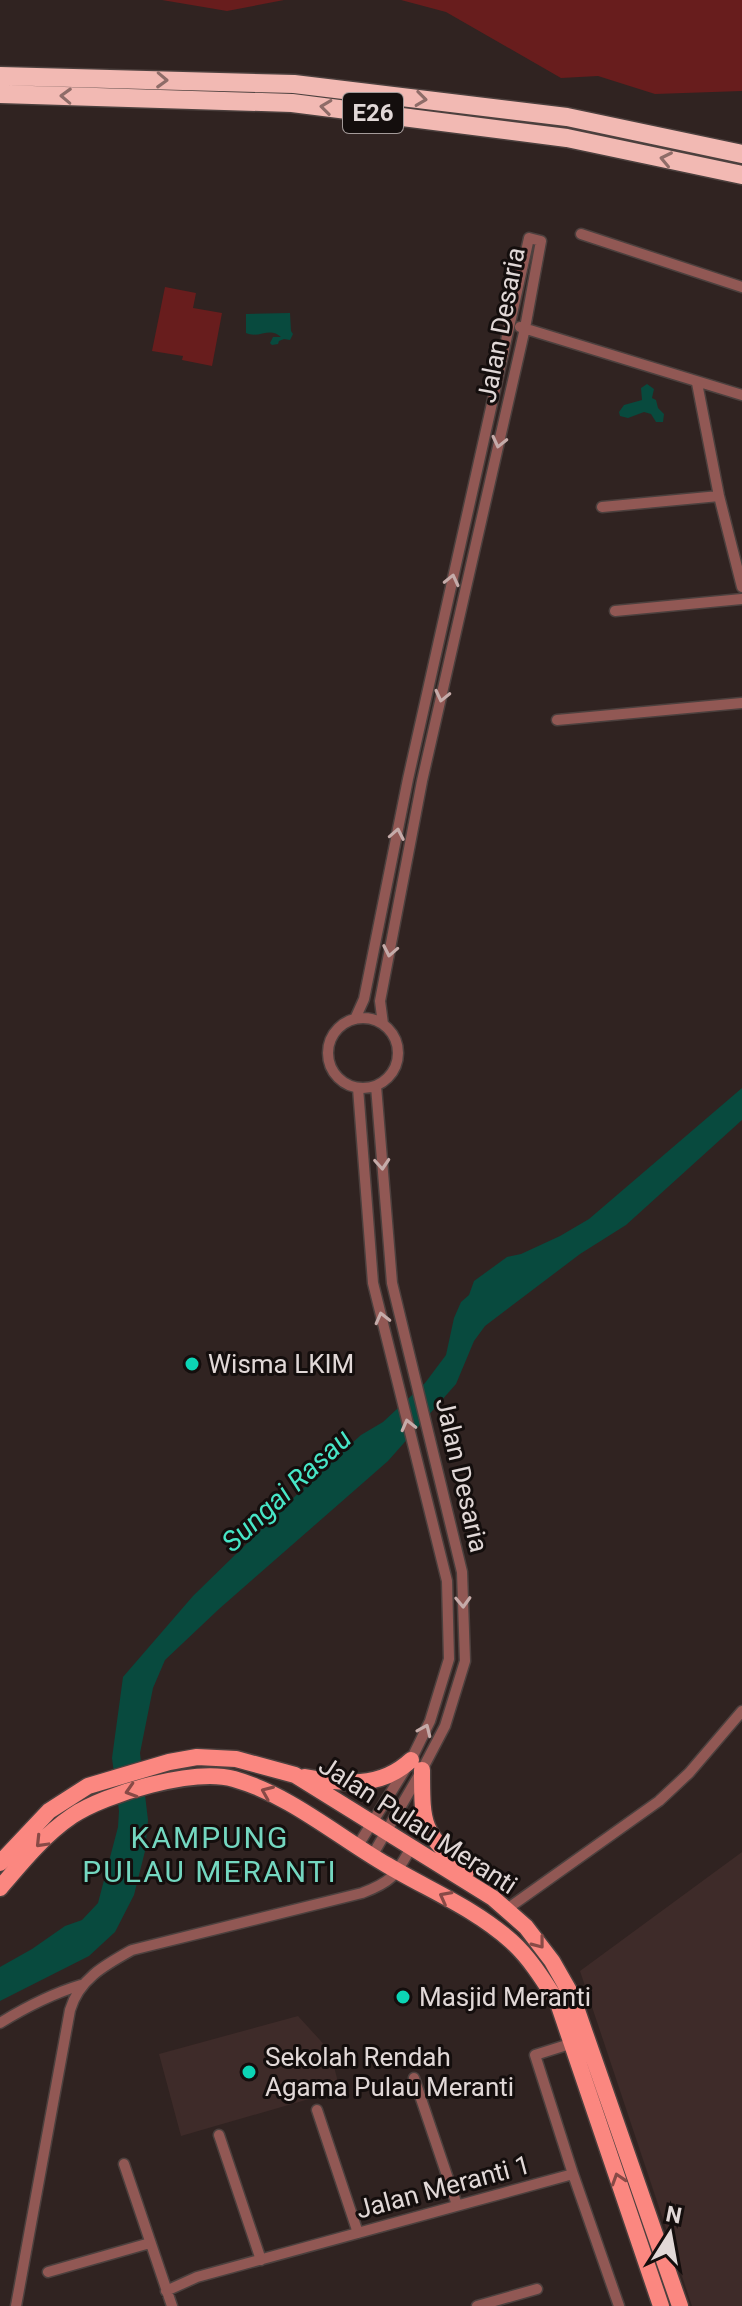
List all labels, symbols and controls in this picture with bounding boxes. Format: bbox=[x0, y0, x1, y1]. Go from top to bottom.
one-way arrow bbox=[156, 71, 169, 89]
one-way arrow bbox=[59, 88, 72, 105]
one-way arrow bbox=[414, 90, 428, 107]
road number: E26 bbox=[343, 93, 403, 133]
one-way arrow bbox=[319, 99, 332, 116]
one-way arrow bbox=[659, 151, 673, 168]
street label: Jalan Desaria bbox=[471, 245, 531, 405]
one-way arrow bbox=[491, 435, 508, 449]
one-way arrow bbox=[443, 574, 460, 587]
one-way arrow bbox=[434, 689, 451, 702]
one-way arrow bbox=[388, 828, 405, 841]
one-way arrow bbox=[382, 944, 399, 957]
one-way arrow bbox=[373, 1158, 390, 1171]
one-way arrow bbox=[374, 1311, 391, 1325]
place label: Wisma LKIM bbox=[208, 1349, 354, 1379]
marker: Wisma LKIM bbox=[183, 1355, 201, 1373]
street label: Jalan Desaria bbox=[430, 1395, 494, 1555]
one-way arrow bbox=[400, 1419, 417, 1433]
water label: Sungai Rasau bbox=[215, 1422, 358, 1559]
one-way arrow bbox=[454, 1596, 472, 1609]
one-way arrow bbox=[415, 1724, 431, 1739]
street label: Jalan Pulau Meranti bbox=[313, 1750, 523, 1900]
one-way arrow bbox=[125, 1782, 139, 1798]
one-way arrow bbox=[261, 1785, 275, 1802]
district label: KAMPUNG PULAU MERANTI bbox=[82, 1820, 338, 1889]
one-way arrow bbox=[36, 1833, 51, 1847]
one-way arrow bbox=[439, 1891, 453, 1906]
one-way arrow bbox=[529, 1934, 543, 1949]
place label: Masjid Meranti bbox=[419, 1982, 591, 2012]
marker: Masjid Meranti bbox=[394, 1988, 412, 2006]
place label: Sekolah Rendah Agama Pulau Meranti bbox=[265, 2042, 514, 2102]
marker: Sekolah Rendah Agama Pulau Meranti bbox=[240, 2063, 258, 2081]
street label: Jalan Meranti 1 bbox=[353, 2149, 533, 2225]
one-way arrow bbox=[612, 2173, 628, 2187]
north arrow bbox=[630, 2194, 710, 2274]
text: N bbox=[664, 2201, 684, 2229]

